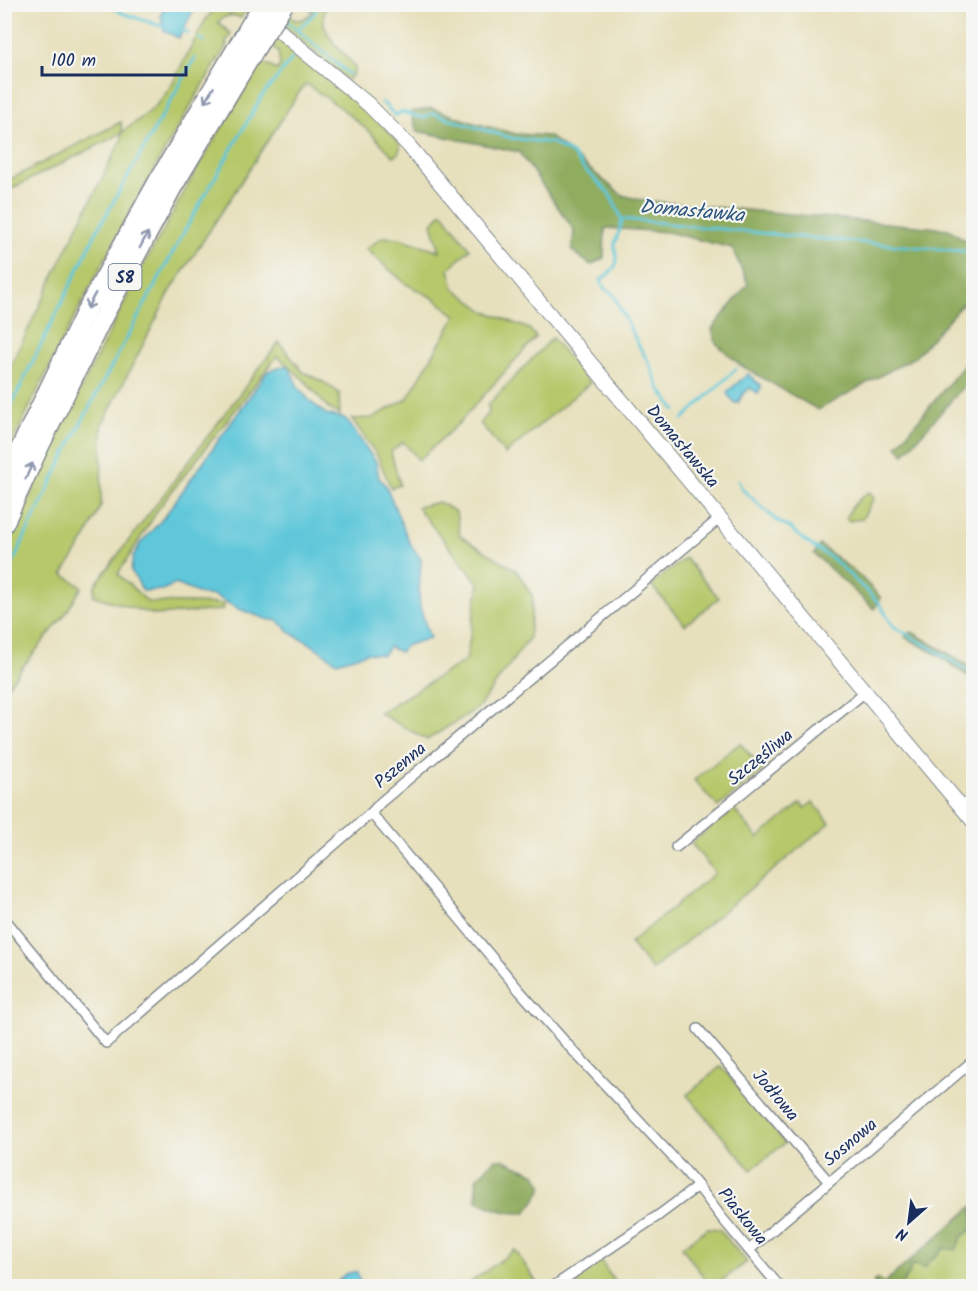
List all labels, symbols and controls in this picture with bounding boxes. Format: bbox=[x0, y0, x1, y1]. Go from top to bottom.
scale bar bbox=[42, 39, 186, 77]
text: 100 m bbox=[51, 47, 96, 76]
one-way arrow bbox=[202, 86, 214, 103]
water label: Domasławka bbox=[638, 191, 747, 233]
one-way arrow bbox=[138, 232, 150, 249]
road number: S8 bbox=[108, 264, 142, 290]
one-way arrow bbox=[85, 292, 97, 309]
street label: Domasławska bbox=[638, 399, 726, 495]
one-way arrow bbox=[23, 462, 35, 480]
street label: Szczęśliwa bbox=[721, 722, 800, 794]
street label: Pszenna bbox=[368, 735, 434, 797]
street label: Jodłowa bbox=[744, 1063, 805, 1129]
street label: Sosnowa bbox=[817, 1112, 885, 1175]
street label: Piaskowa bbox=[709, 1182, 774, 1252]
north arrow bbox=[879, 1192, 939, 1252]
text: N bbox=[892, 1221, 913, 1247]

